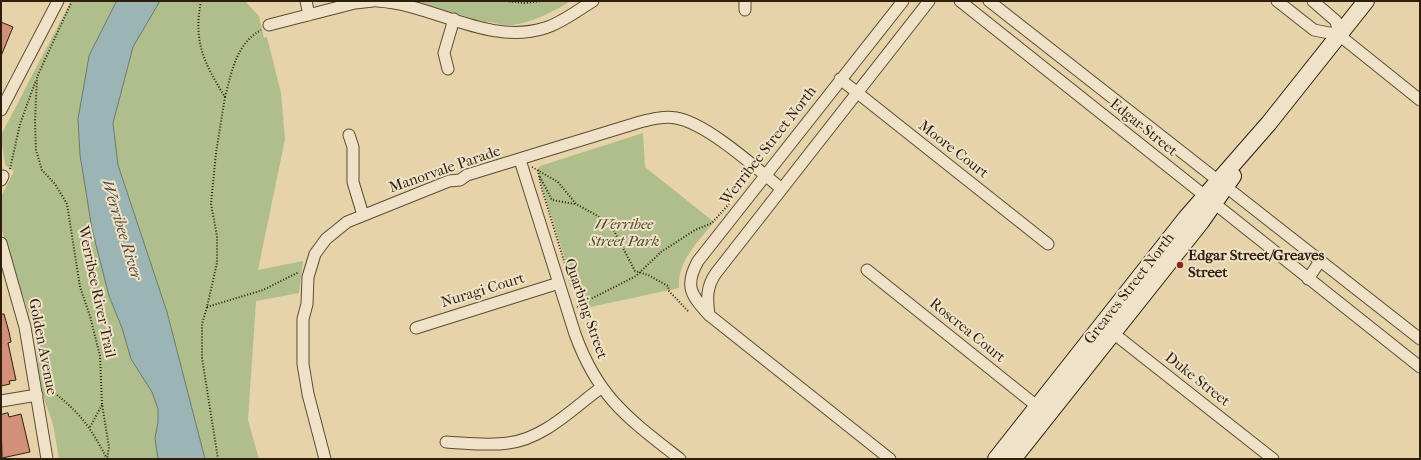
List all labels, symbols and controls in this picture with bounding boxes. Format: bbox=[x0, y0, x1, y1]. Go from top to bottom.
street label: Werribee Street North bbox=[717, 83, 821, 209]
street label: Edgar Street bbox=[1106, 95, 1180, 161]
street label: Moore Court bbox=[915, 117, 991, 183]
street label: Manorvale Parade bbox=[387, 142, 503, 198]
water label: Werribee River bbox=[97, 178, 145, 282]
park label: Werribee Street Park bbox=[589, 216, 659, 251]
street label: Werribee River Trail bbox=[73, 224, 119, 360]
street label: Greaves Street North bbox=[1081, 230, 1179, 348]
place label: Edgar Street/Greaves Street bbox=[1188, 247, 1324, 282]
street label: Quarbing Street bbox=[559, 256, 611, 362]
marker: Edgar Street/Greaves Street bbox=[1175, 260, 1185, 270]
street label: Nuragi Court bbox=[439, 270, 527, 312]
street label: Roscrea Court bbox=[926, 295, 1008, 367]
street label: Golden Avenue bbox=[24, 297, 60, 397]
street label: Duke Street bbox=[1161, 349, 1233, 411]

